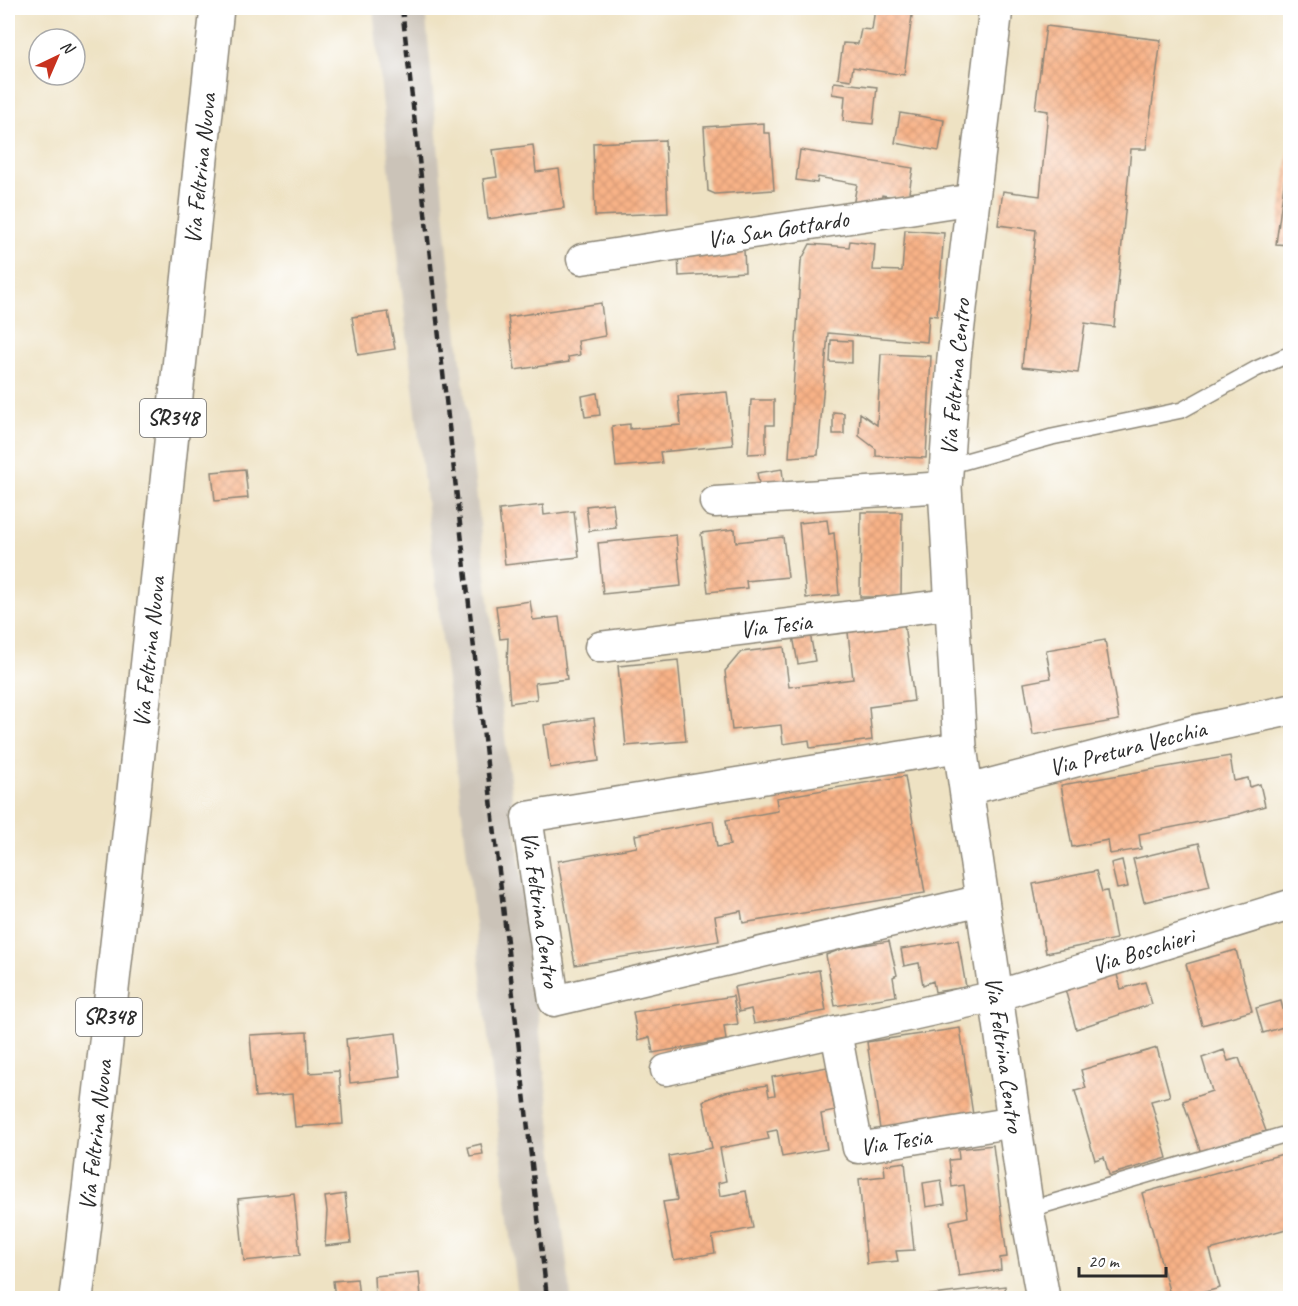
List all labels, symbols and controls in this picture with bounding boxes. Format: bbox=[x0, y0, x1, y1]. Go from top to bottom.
north arrow bbox=[27, 27, 87, 87]
text: N bbox=[56, 36, 79, 60]
street label: Via Feltrina Nuova bbox=[177, 91, 223, 246]
street label: Via San Gottardo bbox=[705, 203, 852, 255]
street label: Via Feltrina Centro bbox=[933, 296, 977, 457]
road number: SR348 bbox=[140, 399, 206, 437]
street label: Via Feltrina Nuova bbox=[126, 574, 172, 729]
street label: Via Tesia bbox=[738, 606, 814, 645]
street label: Via Pretura Vecchia bbox=[1046, 713, 1210, 783]
street label: Via Feltrina Centro bbox=[514, 829, 567, 991]
street label: Via Boschieri bbox=[1088, 920, 1201, 980]
street label: Via Feltrina Centro bbox=[978, 975, 1031, 1136]
road number: SR348 bbox=[76, 998, 142, 1036]
street label: Via Feltrina Nuova bbox=[72, 1057, 119, 1212]
street label: Via Tesia bbox=[858, 1121, 935, 1162]
scale bar bbox=[1079, 1240, 1166, 1278]
text: 20 m bbox=[1088, 1250, 1121, 1272]

